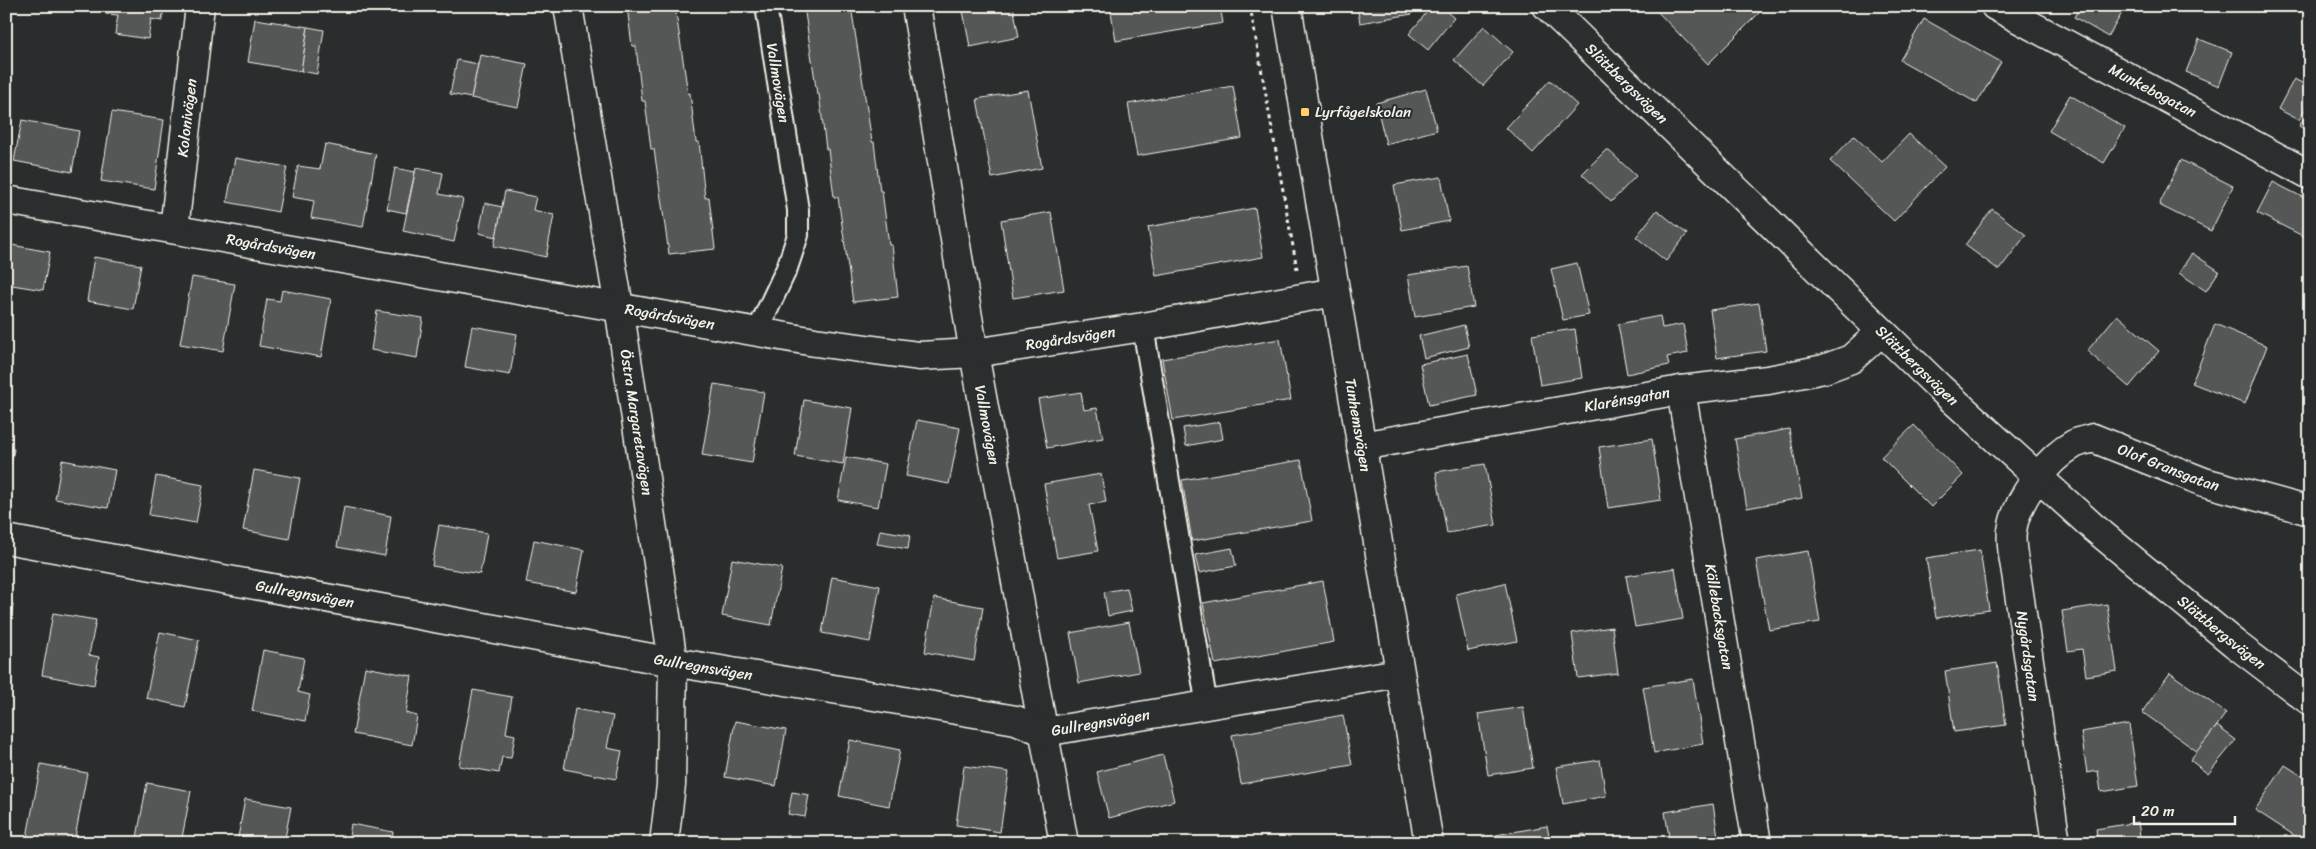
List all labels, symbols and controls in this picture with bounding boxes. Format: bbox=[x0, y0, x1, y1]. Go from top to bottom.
street label: Slättbergsvägen bbox=[1579, 36, 1674, 130]
street label: Vallmovägen bbox=[759, 41, 797, 125]
street label: Munkebogatan bbox=[2104, 56, 2202, 125]
street label: Kolonivägen bbox=[169, 77, 204, 158]
place label: Lyrfågelskolan bbox=[1315, 99, 1411, 125]
marker: Lyrfågelskolan bbox=[1299, 106, 1311, 118]
street label: Rogårdsvägen bbox=[224, 226, 318, 267]
street label: Rogårdsvägen bbox=[623, 296, 717, 337]
street label: Rogårdsvägen bbox=[1024, 318, 1117, 358]
street label: Slättbergsvägen bbox=[1869, 319, 1965, 412]
street label: Östra Margaretavägen bbox=[613, 348, 660, 497]
street label: Tunhemsvägen bbox=[1337, 376, 1379, 474]
street label: Klarénsgatan bbox=[1582, 379, 1672, 420]
street label: Vallmovägen bbox=[967, 383, 1007, 467]
street label: Olof Gransgatan bbox=[2114, 436, 2222, 499]
street label: Källebacksgatan bbox=[1697, 562, 1741, 672]
street label: Gullregnsvägen bbox=[254, 572, 356, 616]
street label: Slättbergsvägen bbox=[2171, 588, 2272, 676]
street label: Nygårdsgatan bbox=[2009, 609, 2047, 703]
street label: Gullregnsvägen bbox=[652, 646, 755, 688]
street label: Gullregnsvägen bbox=[1049, 702, 1152, 744]
scale bar bbox=[2134, 794, 2235, 826]
text: 20 m bbox=[2141, 798, 2175, 824]

